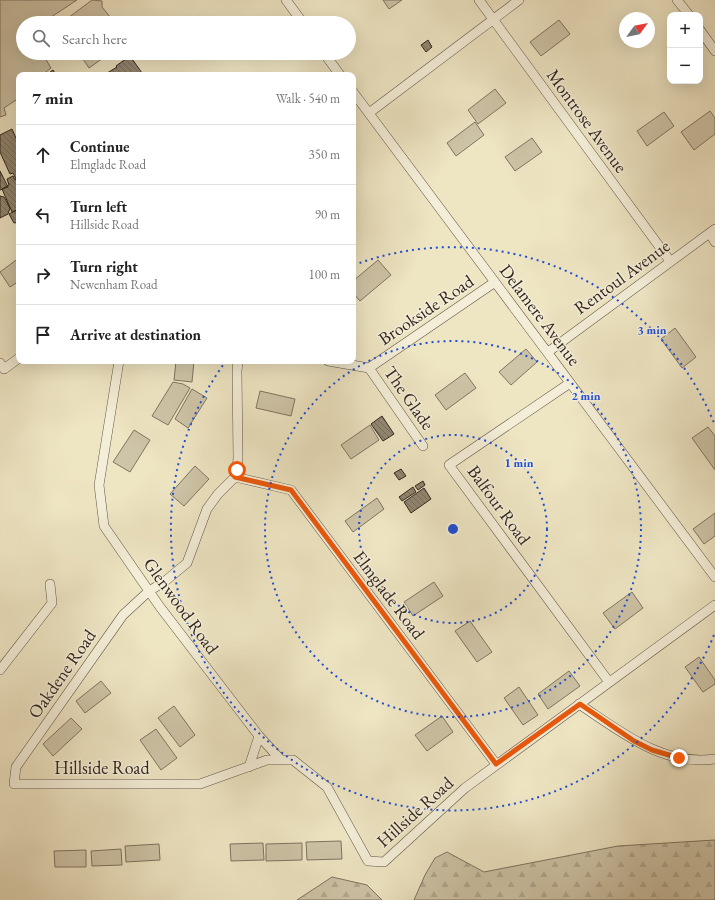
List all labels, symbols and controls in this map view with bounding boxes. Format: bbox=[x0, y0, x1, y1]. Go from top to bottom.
north arrow bbox=[619, 12, 655, 48]
map controls bbox=[667, 12, 703, 84]
button: + bbox=[667, 12, 703, 48]
search box bbox=[16, 16, 356, 60]
icon: search bbox=[30, 27, 52, 49]
text: Search here bbox=[62, 29, 127, 48]
button: − bbox=[667, 48, 703, 84]
street label: Montrose Avenue bbox=[542, 64, 633, 177]
text: 7 min bbox=[32, 87, 73, 109]
text: Walk · 540 m bbox=[276, 90, 340, 107]
text: Continue bbox=[70, 137, 130, 156]
icon: ahead bbox=[32, 144, 54, 166]
text: 350 m bbox=[309, 146, 340, 163]
text: Elmglade Road bbox=[70, 156, 146, 173]
text: Turn left bbox=[70, 197, 127, 216]
icon: left bbox=[32, 204, 54, 226]
text: 90 m bbox=[315, 206, 340, 223]
text: Hillside Road bbox=[70, 216, 139, 233]
street label: Rentoul Avenue bbox=[569, 234, 674, 319]
text: Turn right bbox=[70, 257, 138, 276]
street label: Delamere Avenue bbox=[495, 259, 586, 370]
icon: right bbox=[32, 264, 54, 286]
text: 100 m bbox=[309, 266, 340, 283]
street label: Brookside Road bbox=[374, 269, 479, 350]
text: Newenham Road bbox=[70, 276, 158, 293]
text: 3 min bbox=[637, 322, 667, 338]
icon: arrive bbox=[32, 324, 54, 346]
text: Arrive at destination bbox=[70, 325, 201, 344]
street label: The Glade bbox=[379, 361, 440, 434]
text: 2 min bbox=[571, 388, 601, 404]
text: 1 min bbox=[504, 455, 534, 471]
street label: Balfour Road bbox=[463, 460, 537, 550]
route start bbox=[228, 461, 246, 479]
centre of rings bbox=[446, 522, 460, 536]
street label: Elmglade Road bbox=[349, 546, 431, 644]
street label: Glenwood Road bbox=[139, 553, 225, 659]
street label: Oakdene Road bbox=[23, 624, 101, 723]
route end bbox=[670, 749, 688, 767]
street label: Hillside Road bbox=[54, 756, 151, 779]
street label: Hillside Road bbox=[372, 771, 458, 852]

